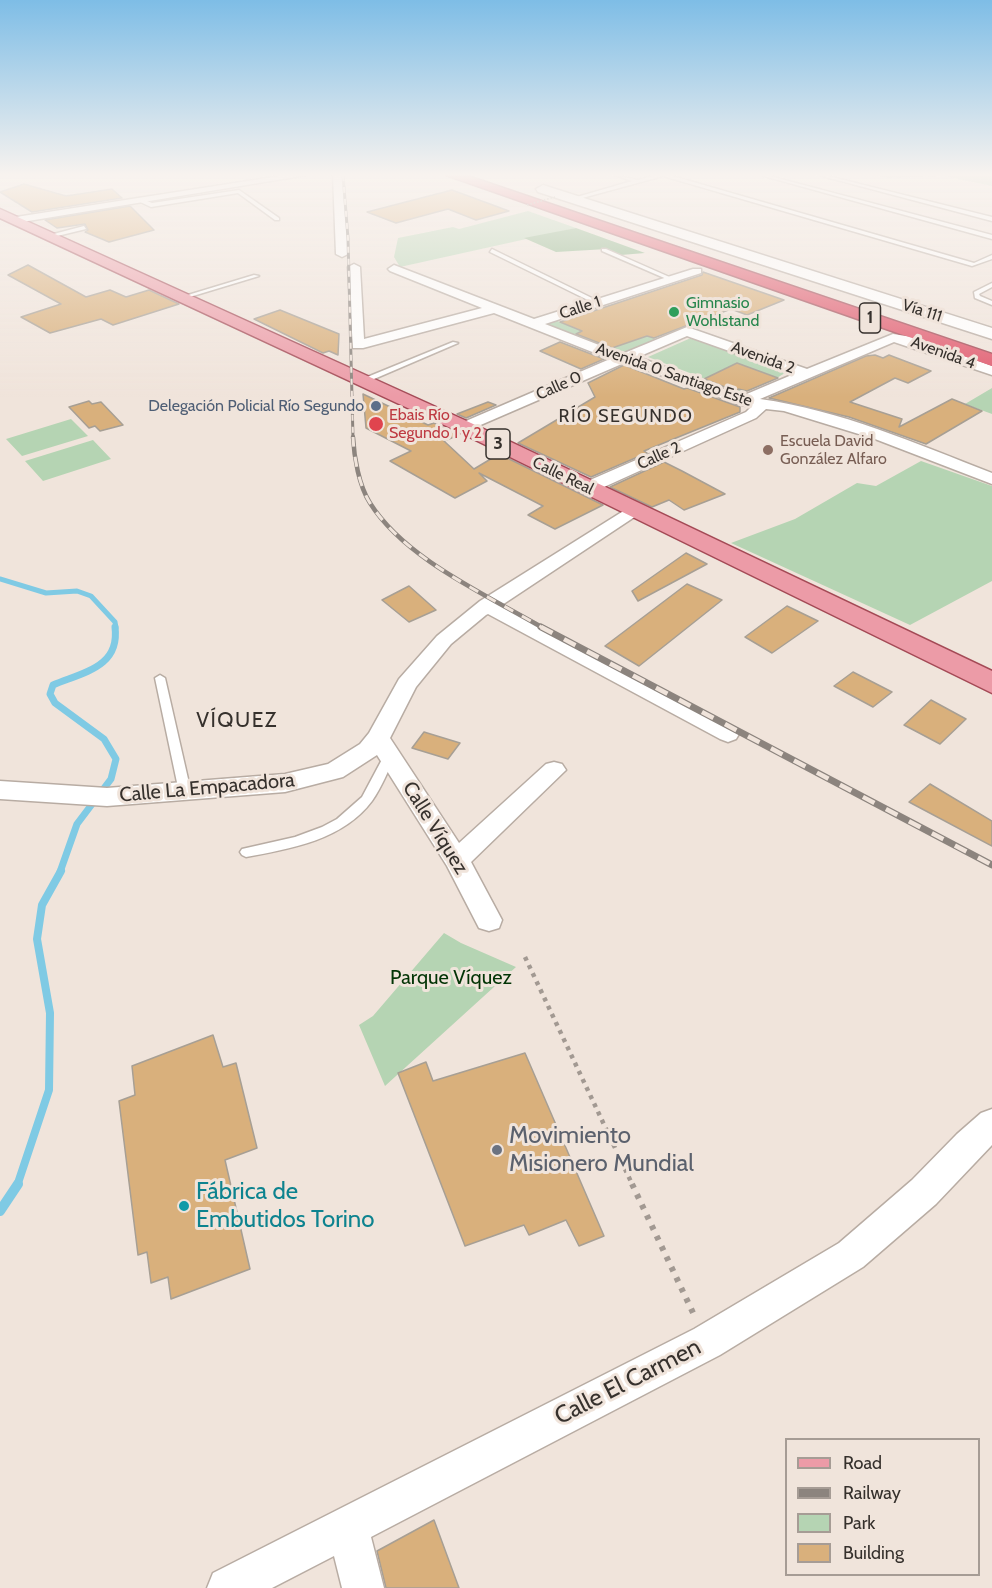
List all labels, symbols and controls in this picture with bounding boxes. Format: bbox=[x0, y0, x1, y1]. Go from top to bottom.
street label: Calle 1 bbox=[557, 292, 603, 324]
place label: Gimnasio Wohlstand bbox=[686, 293, 759, 331]
street label: Vía 111 bbox=[900, 296, 944, 326]
road number: 1 bbox=[860, 303, 880, 333]
marker: Gimnasio Wohlstand bbox=[667, 305, 681, 319]
street label: Avenida 4 bbox=[908, 333, 978, 373]
street label: Avenida 2 bbox=[729, 338, 797, 378]
street label: Avenida 0 Santiago Este bbox=[593, 339, 755, 411]
street label: Calle 0 bbox=[533, 367, 585, 405]
place label: Delegación Policial Río Segundo bbox=[148, 396, 364, 416]
marker: Delegación Policial Río Segundo bbox=[369, 399, 383, 413]
place label: Ebais Río Segundo 1 y 2 bbox=[389, 405, 482, 443]
district label: RÍO SEGUNDO bbox=[559, 406, 693, 428]
marker: Ebais Río Segundo 1 y 2 bbox=[367, 415, 385, 433]
road number: 3 bbox=[486, 429, 510, 459]
place label: Escuela David González Alfaro bbox=[780, 431, 887, 469]
street label: Calle 2 bbox=[634, 438, 684, 474]
marker: Escuela David González Alfaro bbox=[761, 443, 775, 457]
street label: Calle Real bbox=[529, 453, 597, 499]
district label: VÍQUEZ bbox=[196, 708, 278, 734]
street label: Calle La Empacadora bbox=[118, 768, 296, 808]
street label: Calle Víquez bbox=[397, 777, 473, 879]
park label: Parque Víquez bbox=[390, 966, 512, 990]
place label: Movimiento Misionero Mundial bbox=[509, 1122, 694, 1178]
marker: Movimiento Misionero Mundial bbox=[490, 1143, 504, 1157]
place label: Fábrica de Embutidos Torino bbox=[196, 1178, 374, 1234]
marker: Fábrica de Embutidos Torino bbox=[177, 1199, 191, 1213]
street label: Calle El Carmen bbox=[550, 1333, 706, 1431]
legend bbox=[785, 1438, 980, 1576]
text: Road bbox=[843, 1452, 882, 1474]
text: Railway bbox=[843, 1482, 901, 1504]
text: Park bbox=[843, 1512, 875, 1534]
text: Building bbox=[843, 1542, 904, 1564]

